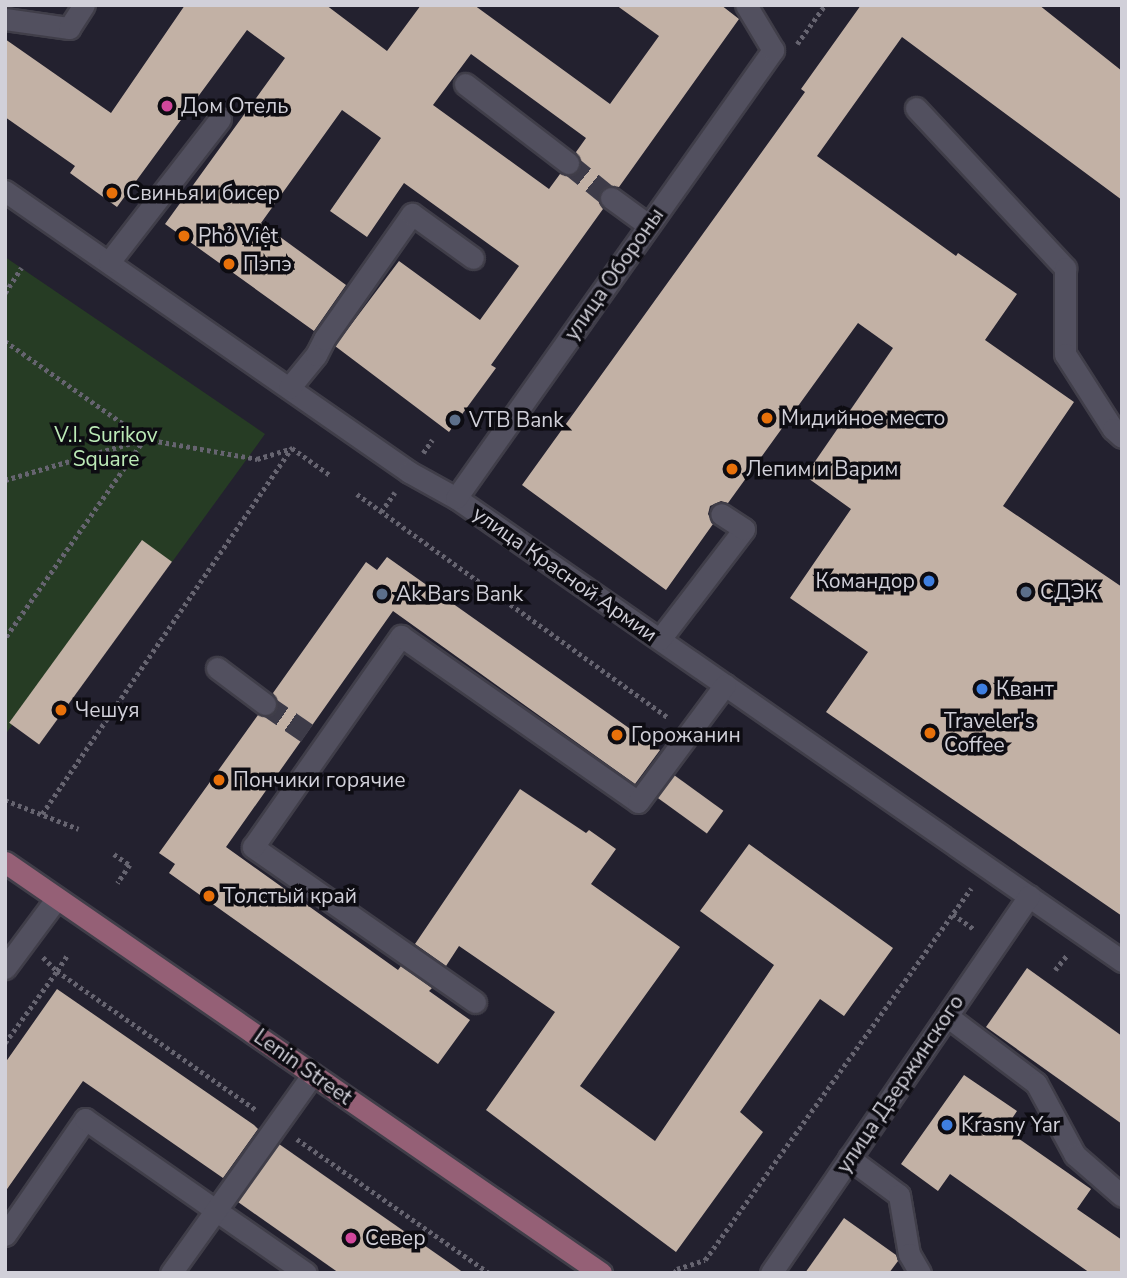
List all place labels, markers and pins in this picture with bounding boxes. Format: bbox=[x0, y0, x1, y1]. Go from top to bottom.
place label: Дом Отель bbox=[181, 93, 289, 119]
marker: Дом Отель bbox=[159, 98, 175, 114]
place label: Свинья и бисер bbox=[126, 180, 280, 206]
marker: Свинья и бисер bbox=[104, 185, 120, 201]
place label: Phỏ Việt bbox=[198, 223, 278, 249]
marker: Phỏ Việt bbox=[176, 228, 192, 244]
place label: Пэпэ bbox=[243, 251, 292, 277]
marker: Пэпэ bbox=[221, 256, 237, 272]
place label: Мидийное место bbox=[781, 405, 945, 431]
place label: VTB Bank bbox=[469, 407, 564, 433]
marker: Мидийное место bbox=[759, 410, 775, 426]
marker: VTB Bank bbox=[447, 412, 463, 428]
place label: Лепим и Варим bbox=[746, 456, 898, 482]
marker: Лепим и Варим bbox=[724, 461, 740, 477]
place label: Командор bbox=[816, 568, 915, 594]
marker: Командор bbox=[921, 573, 937, 589]
place label: СДЭК bbox=[1040, 579, 1098, 605]
place label: Ak Bars Bank bbox=[396, 581, 523, 607]
marker: СДЭК bbox=[1018, 584, 1034, 600]
marker: Ak Bars Bank bbox=[374, 586, 390, 602]
place label: Квант bbox=[996, 676, 1054, 702]
marker: Квант bbox=[974, 681, 990, 697]
place label: Чешуя bbox=[75, 697, 140, 723]
marker: Чешуя bbox=[53, 702, 69, 718]
place label: Traveler's Coffee bbox=[944, 708, 1035, 758]
place label: Горожанин bbox=[631, 722, 741, 748]
marker: Traveler's Coffee bbox=[922, 725, 938, 741]
marker: Горожанин bbox=[609, 727, 625, 743]
place label: Пончики горячие bbox=[233, 767, 406, 793]
marker: Пончики горячие bbox=[211, 772, 227, 788]
place label: Толстый край bbox=[223, 883, 357, 909]
marker: Толстый край bbox=[201, 888, 217, 904]
place label: Krasny Yar bbox=[961, 1112, 1060, 1138]
marker: Krasny Yar bbox=[939, 1117, 955, 1133]
place label: Север bbox=[365, 1225, 426, 1251]
marker: Север bbox=[343, 1230, 359, 1246]

